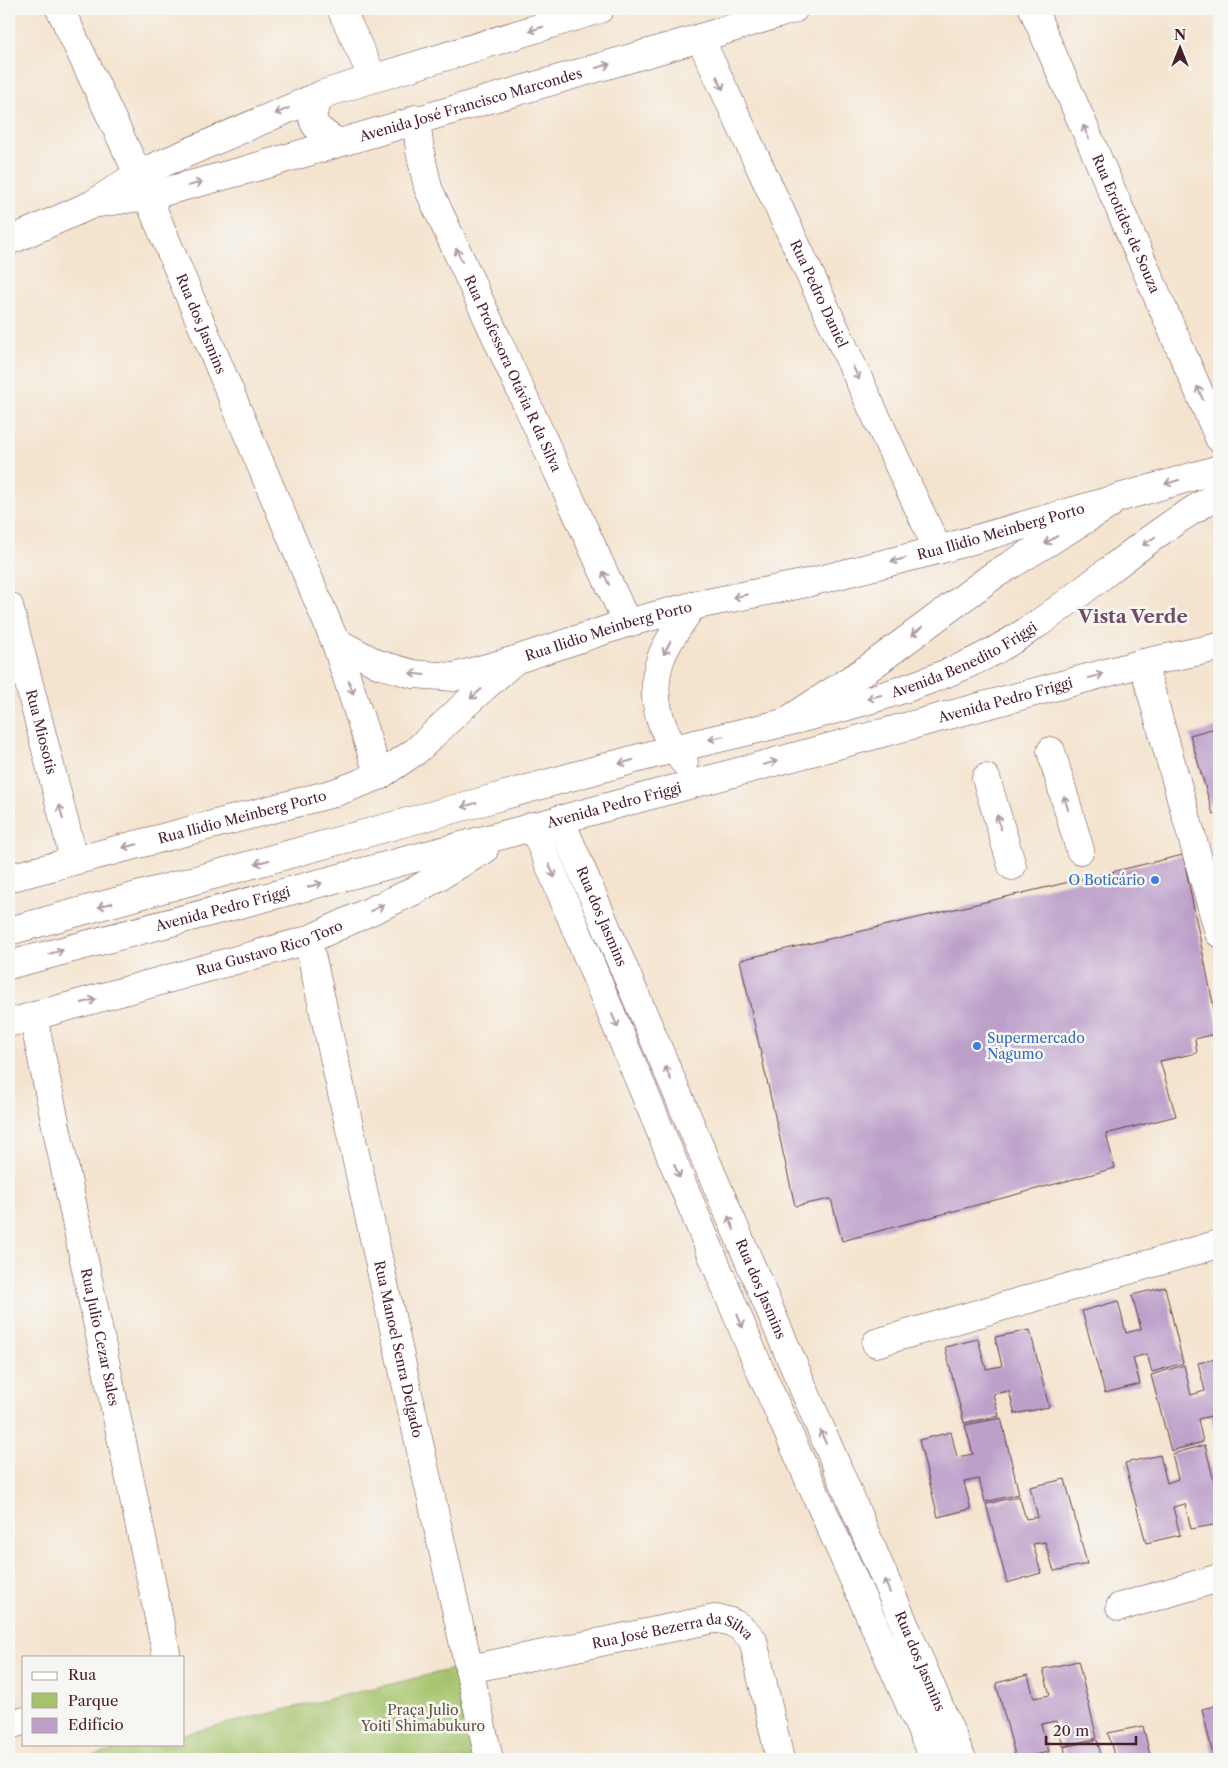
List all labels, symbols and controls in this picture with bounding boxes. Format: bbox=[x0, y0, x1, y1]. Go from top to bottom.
north arrow bbox=[1156, 22, 1206, 72]
one-way arrow bbox=[529, 24, 545, 34]
text: N bbox=[1174, 26, 1186, 44]
one-way arrow bbox=[595, 60, 611, 70]
street label: Avenida José Francisco Marcondes bbox=[356, 64, 584, 146]
one-way arrow bbox=[716, 75, 726, 90]
one-way arrow bbox=[275, 107, 290, 117]
one-way arrow bbox=[1081, 125, 1091, 140]
street label: Rua Erotides de Souza bbox=[1088, 151, 1164, 296]
one-way arrow bbox=[186, 178, 202, 188]
street label: Rua Pedro Daniel bbox=[786, 237, 852, 351]
one-way arrow bbox=[454, 248, 464, 263]
street label: Rua dos Jasmins bbox=[172, 271, 230, 377]
street label: Rua Professora Otávia R da Silva bbox=[460, 272, 566, 475]
one-way arrow bbox=[851, 365, 861, 380]
one-way arrow bbox=[1194, 386, 1204, 401]
one-way arrow bbox=[1165, 478, 1181, 488]
street label: Rua Ilidio Meinberg Porto bbox=[915, 499, 1087, 564]
one-way arrow bbox=[1045, 535, 1059, 545]
one-way arrow bbox=[1143, 536, 1157, 546]
one-way arrow bbox=[891, 556, 907, 565]
one-way arrow bbox=[601, 571, 611, 586]
one-way arrow bbox=[732, 592, 748, 601]
street label: Rua Ilidio Meinberg Porto bbox=[523, 597, 694, 665]
district label: Vista Verde bbox=[1077, 605, 1188, 628]
street label: Avenida Benedito Friggi bbox=[888, 618, 1040, 702]
one-way arrow bbox=[910, 625, 923, 636]
one-way arrow bbox=[662, 640, 671, 655]
one-way arrow bbox=[409, 668, 425, 678]
one-way arrow bbox=[1087, 670, 1103, 680]
street label: Avenida Pedro Friggi bbox=[935, 673, 1075, 727]
one-way arrow bbox=[346, 678, 356, 694]
street label: Rua Miosotis bbox=[22, 688, 61, 776]
one-way arrow bbox=[470, 688, 483, 699]
one-way arrow bbox=[866, 693, 882, 703]
one-way arrow bbox=[709, 734, 725, 743]
one-way arrow bbox=[618, 758, 634, 767]
one-way arrow bbox=[761, 758, 777, 767]
street label: Avenida Pedro Friggi bbox=[544, 778, 684, 832]
street label: Rua Ilidio Meinberg Porto bbox=[156, 786, 328, 848]
one-way arrow bbox=[1061, 796, 1071, 812]
one-way arrow bbox=[462, 801, 478, 810]
one-way arrow bbox=[56, 805, 66, 821]
one-way arrow bbox=[994, 814, 1004, 830]
one-way arrow bbox=[122, 842, 138, 851]
one-way arrow bbox=[254, 858, 270, 867]
one-way arrow bbox=[548, 863, 558, 878]
street label: Rua dos Jasmins bbox=[572, 864, 631, 969]
place label: O Boticário bbox=[1069, 871, 1145, 889]
marker: O Boticário bbox=[1149, 874, 1161, 886]
one-way arrow bbox=[306, 879, 322, 889]
street label: Avenida Pedro Friggi bbox=[152, 882, 292, 935]
one-way arrow bbox=[98, 901, 114, 910]
one-way arrow bbox=[369, 903, 384, 912]
street label: Rua Gustavo Rico Toro bbox=[194, 916, 346, 980]
one-way arrow bbox=[47, 947, 63, 956]
one-way arrow bbox=[81, 996, 97, 1005]
one-way arrow bbox=[610, 1013, 620, 1028]
place label: Supermercado Nagumo bbox=[987, 1029, 1085, 1063]
marker: Supermercado Nagumo bbox=[971, 1040, 983, 1052]
one-way arrow bbox=[662, 1066, 672, 1081]
one-way arrow bbox=[673, 1163, 683, 1178]
one-way arrow bbox=[726, 1216, 736, 1231]
street label: Rua dos Jasmins bbox=[732, 1236, 790, 1342]
street label: Rua Manoel Senra Delgado bbox=[370, 1259, 427, 1440]
street label: Rua Julio Cezar Sales bbox=[77, 1266, 123, 1408]
one-way arrow bbox=[735, 1313, 745, 1328]
one-way arrow bbox=[817, 1430, 827, 1445]
one-way arrow bbox=[881, 1579, 891, 1594]
street label: Rua dos Jasmins bbox=[891, 1608, 950, 1714]
text: Rua José Bezerra da Silva bbox=[590, 1610, 758, 1653]
street label: Rua José Bezerra da Silva bbox=[585, 1634, 753, 1654]
legend bbox=[22, 1656, 185, 1746]
text: Rua bbox=[68, 1665, 96, 1684]
text: Parque bbox=[68, 1691, 118, 1710]
park label: Praça Julio Yoiti Shimabukuro bbox=[360, 1701, 485, 1735]
scale bar bbox=[1046, 1713, 1136, 1745]
text: Edifício bbox=[68, 1715, 124, 1734]
text: 20 m bbox=[1053, 1721, 1089, 1740]

